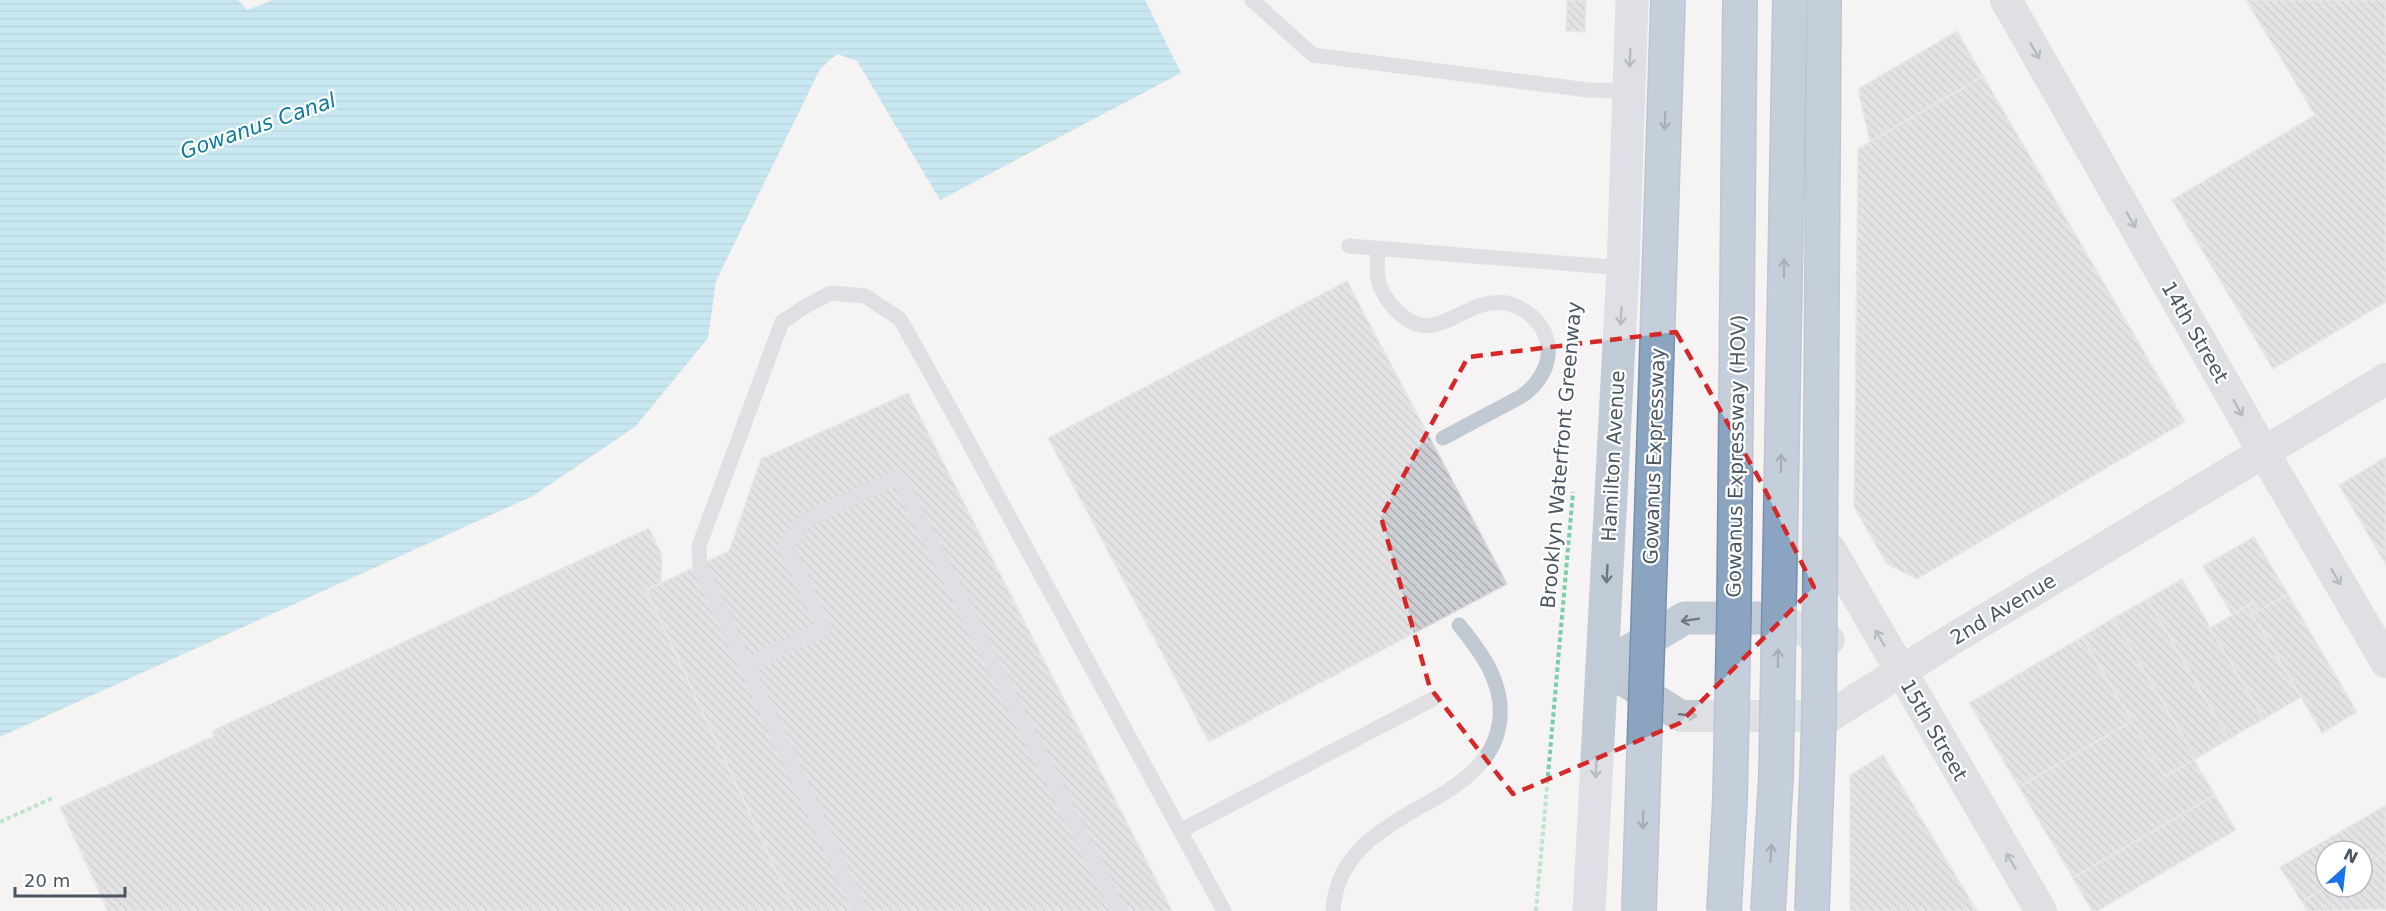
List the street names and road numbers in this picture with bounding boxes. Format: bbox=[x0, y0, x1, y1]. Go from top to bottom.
street label: 14th Street bbox=[2156, 277, 2234, 387]
street label: Brooklyn Waterfront Greenway bbox=[1536, 300, 1586, 609]
street label: Gowanus Expressway (HOV) bbox=[1722, 314, 1750, 598]
street label: Gowanus Expressway bbox=[1638, 347, 1670, 565]
street label: Hamilton Avenue bbox=[1597, 370, 1629, 542]
street label: 2nd Avenue bbox=[1946, 568, 2060, 650]
street label: 15th Street bbox=[1895, 675, 1973, 785]

